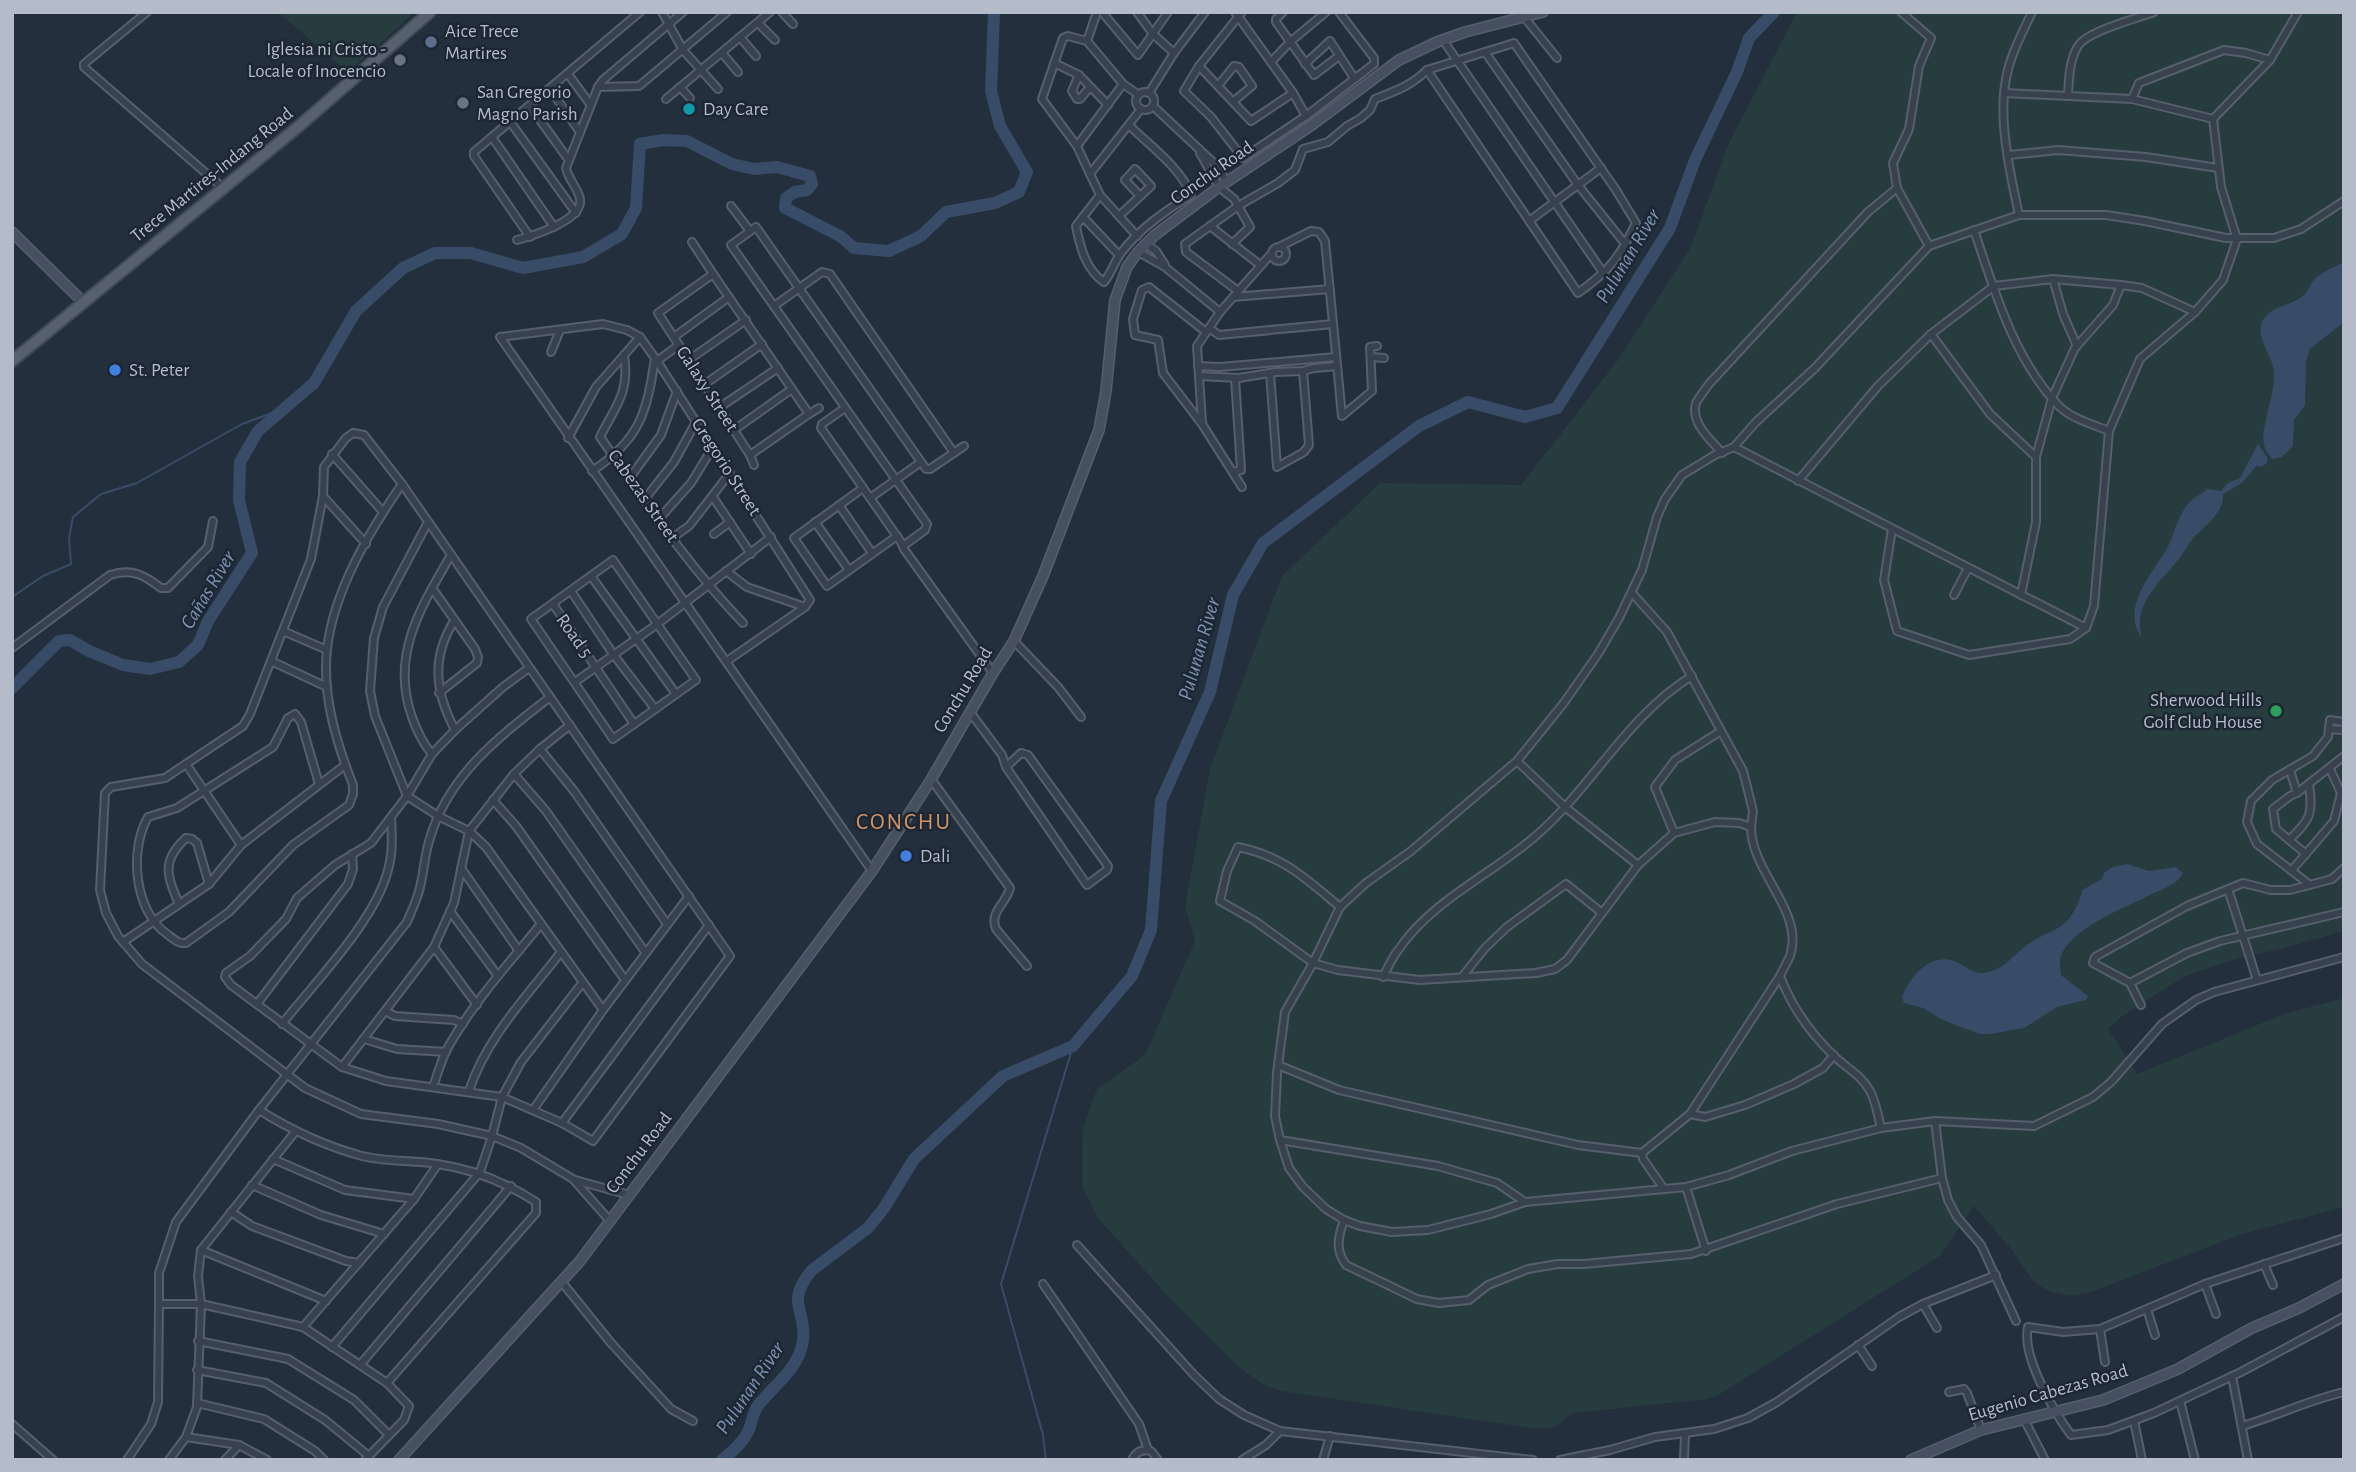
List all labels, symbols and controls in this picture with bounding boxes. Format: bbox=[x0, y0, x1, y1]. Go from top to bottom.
place label: Aice Trece Martires bbox=[445, 22, 519, 63]
marker: Aice Trece Martires bbox=[423, 34, 439, 50]
place label: Iglesia ni Cristo - Locale of Inocencio bbox=[248, 40, 386, 81]
marker: Iglesia ni Cristo - Locale of Inocencio bbox=[392, 52, 408, 68]
place label: San Gregorio Magno Parish bbox=[477, 83, 578, 124]
marker: San Gregorio Magno Parish bbox=[455, 95, 471, 111]
place label: Day Care bbox=[703, 100, 768, 119]
marker: Day Care bbox=[681, 101, 697, 117]
street label: Trece Martires-Indang Road bbox=[127, 104, 297, 246]
street label: Conchu Road bbox=[1167, 138, 1257, 208]
water label: Pulunan River bbox=[1592, 204, 1665, 307]
street label: Galaxy Street bbox=[672, 343, 742, 435]
place label: St. Peter bbox=[129, 361, 189, 380]
marker: St. Peter bbox=[107, 362, 123, 378]
street label: Gregorio Street bbox=[688, 415, 764, 519]
street label: Cabezas Street bbox=[604, 446, 682, 546]
water label: Cañas River bbox=[177, 546, 240, 633]
water label: Pulunan River bbox=[1174, 594, 1224, 703]
street label: Road 5 bbox=[552, 611, 596, 662]
street label: Conchu Road bbox=[930, 644, 996, 736]
place label: Sherwood Hills Golf Club House bbox=[2143, 691, 2262, 732]
marker: Sherwood Hills Golf Club House bbox=[2268, 703, 2284, 719]
district label: CONCHU bbox=[856, 811, 952, 834]
place label: Dali bbox=[920, 847, 950, 866]
marker: Dali bbox=[898, 848, 914, 864]
street label: Conchu Road bbox=[602, 1109, 676, 1197]
water label: Pulunan River bbox=[712, 1337, 789, 1438]
street label: Eugenio Cabezas Road bbox=[1966, 1361, 2130, 1425]

